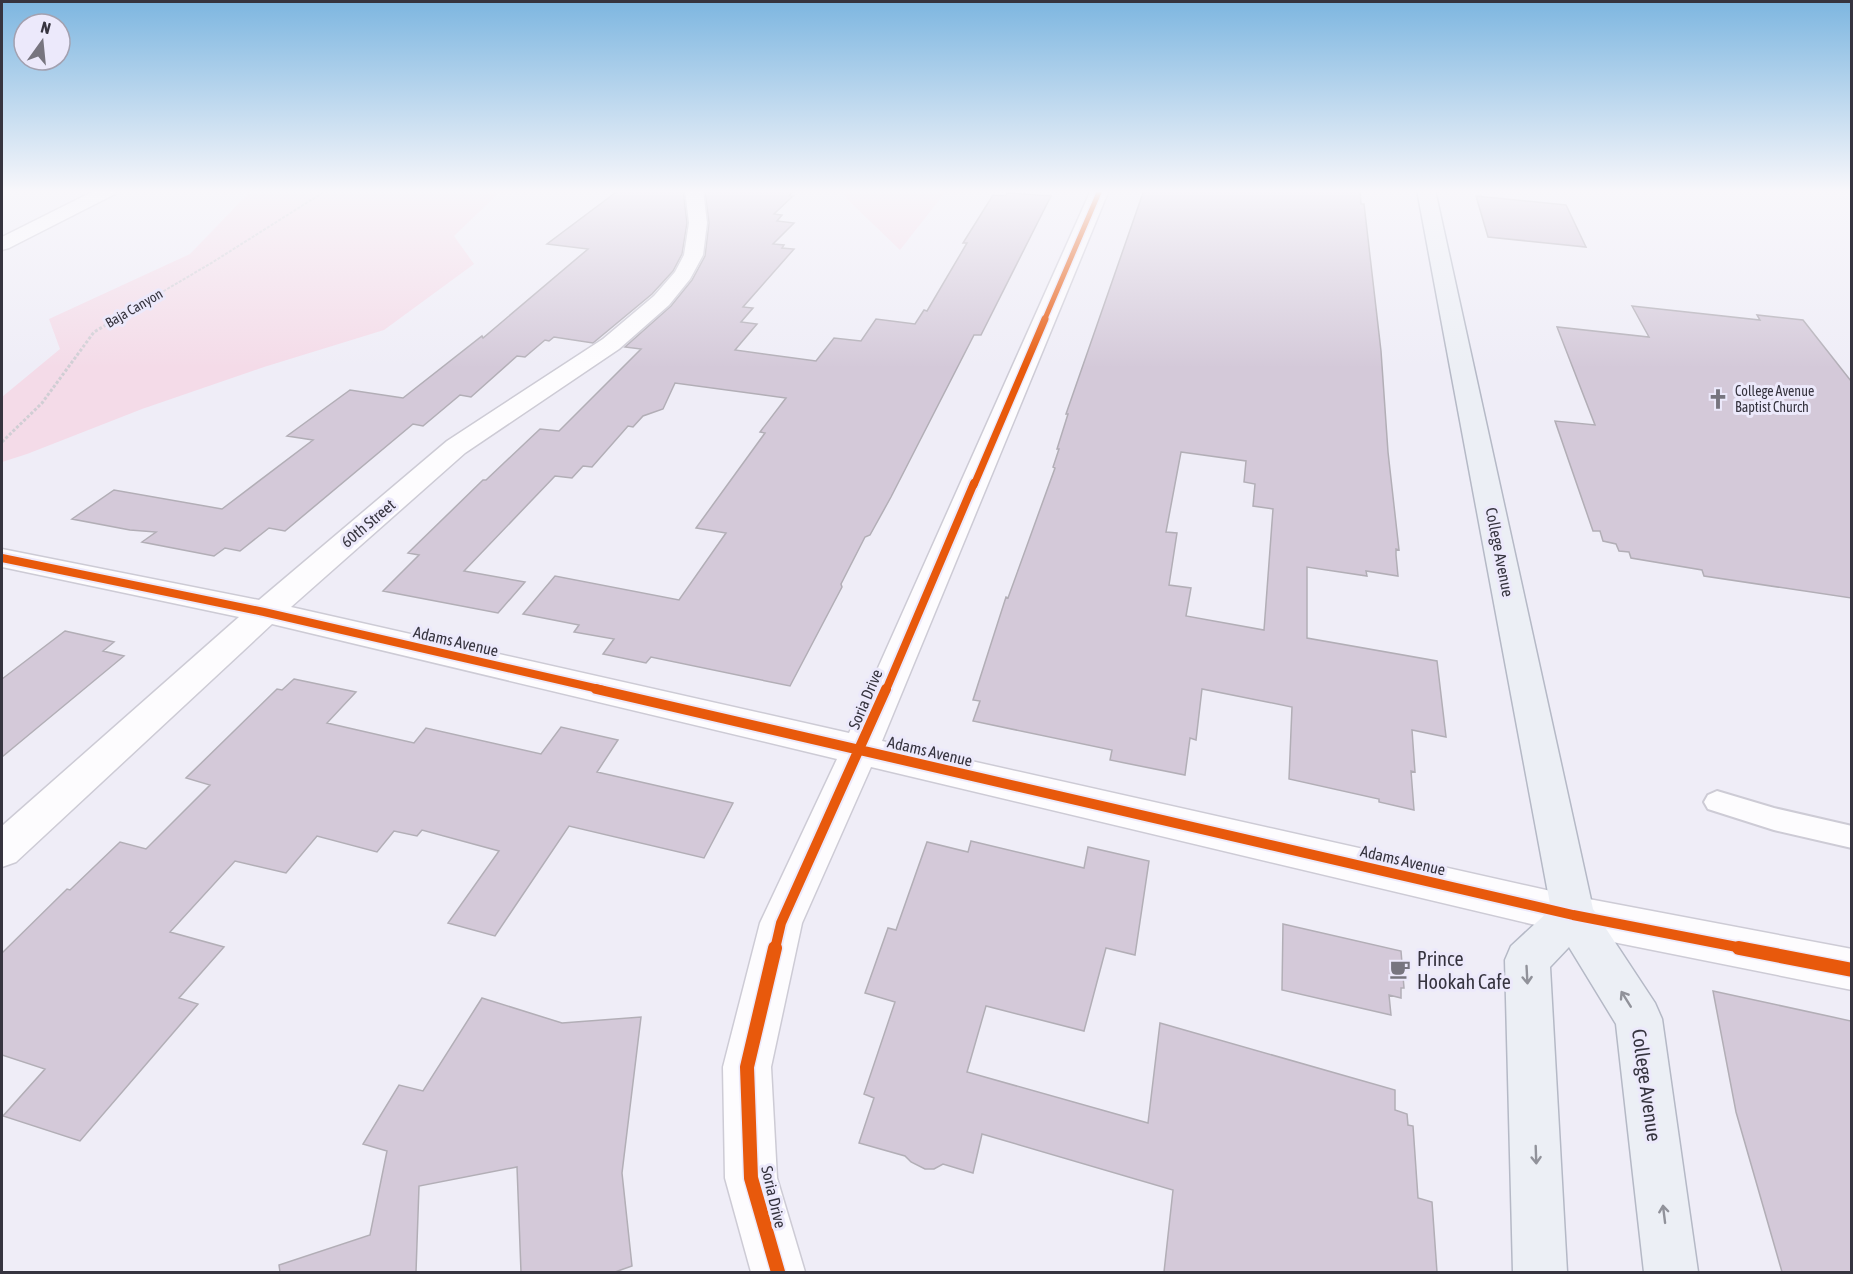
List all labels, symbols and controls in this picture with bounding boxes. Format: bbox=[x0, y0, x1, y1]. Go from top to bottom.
north arrow bbox=[12, 12, 72, 72]
text: N bbox=[39, 18, 53, 37]
street label: Baja Canyon bbox=[103, 285, 165, 331]
place label: College Avenue Baptist Church bbox=[1735, 383, 1814, 415]
church icon: College Avenue Baptist Church bbox=[1706, 387, 1730, 411]
street label: 60th Street bbox=[337, 495, 399, 551]
street label: College Avenue bbox=[1482, 506, 1517, 598]
street label: Adams Avenue bbox=[412, 622, 500, 660]
street label: Soria Drive bbox=[844, 666, 886, 732]
street label: Adams Avenue bbox=[886, 732, 974, 770]
street label: Adams Avenue bbox=[1359, 841, 1447, 879]
place label: Prince Hookah Cafe bbox=[1417, 947, 1511, 993]
cafe icon: Prince Hookah Cafe bbox=[1388, 957, 1412, 981]
one-way arrow bbox=[1522, 964, 1533, 984]
one-way arrow bbox=[1620, 991, 1632, 1007]
street label: College Avenue bbox=[1628, 1027, 1666, 1143]
one-way arrow bbox=[1531, 1144, 1542, 1164]
street label: Soria Drive bbox=[758, 1164, 790, 1230]
one-way arrow bbox=[1658, 1205, 1669, 1225]

